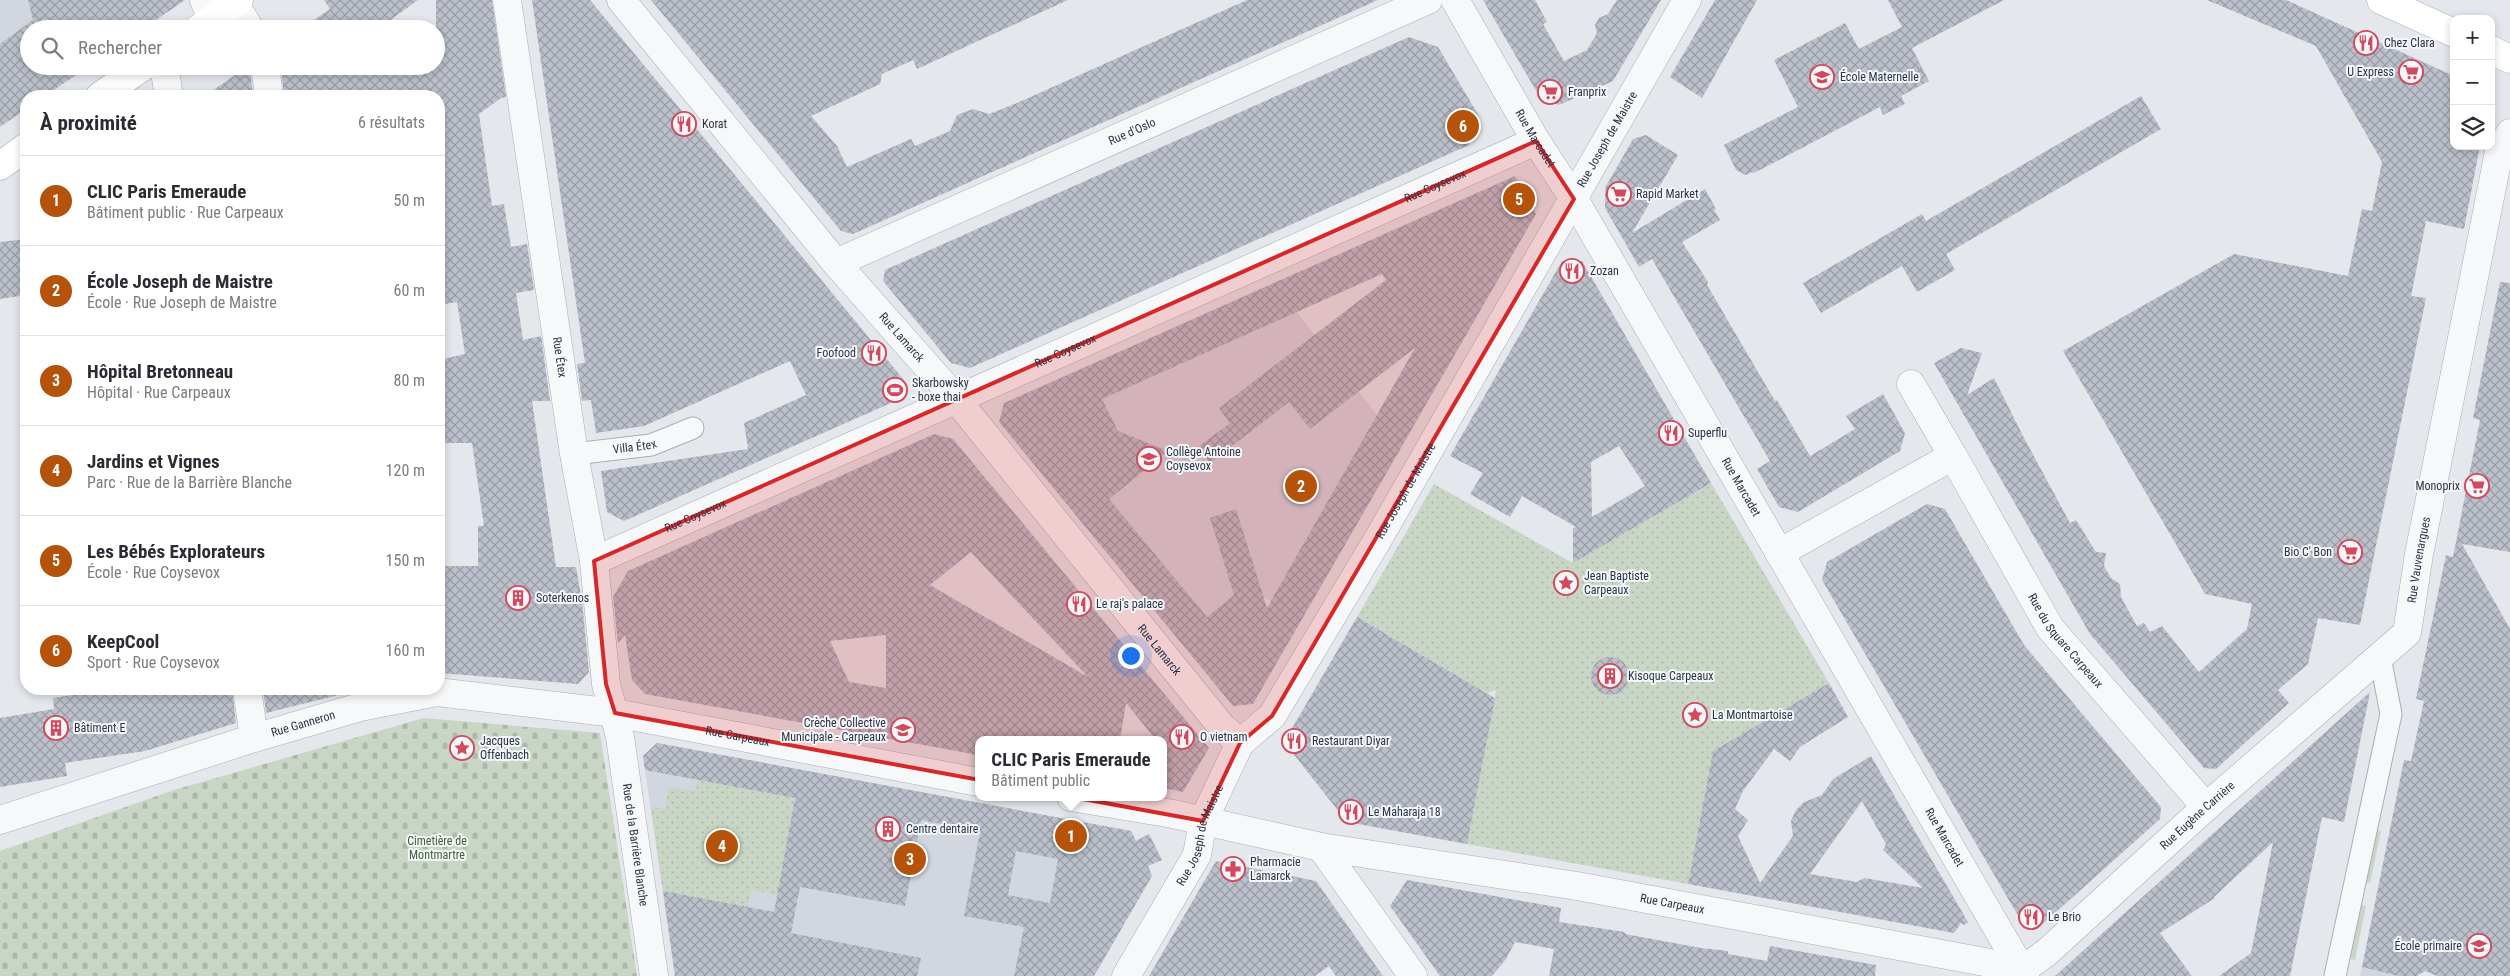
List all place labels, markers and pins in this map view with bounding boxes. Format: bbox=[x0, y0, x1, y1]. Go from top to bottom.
restaurant icon: Chez Clara bbox=[2353, 30, 2379, 56]
place label: Chez Clara bbox=[2384, 36, 2435, 50]
supermarket icon: U Express bbox=[2398, 59, 2424, 85]
school or university icon: École Maternelle bbox=[1809, 64, 1835, 90]
place label: U Express bbox=[2347, 65, 2394, 79]
place label: École Maternelle bbox=[1840, 69, 1919, 84]
supermarket icon: Franprix bbox=[1537, 79, 1563, 105]
place label: Franprix bbox=[1568, 85, 1606, 99]
pin: 6 bbox=[1447, 107, 1479, 145]
restaurant icon: Korat bbox=[671, 111, 697, 137]
place label: Korat bbox=[702, 117, 728, 131]
pin: 5 bbox=[1503, 180, 1535, 218]
supermarket icon: Rapid Market bbox=[1606, 181, 1632, 207]
place label: Rapid Market bbox=[1636, 187, 1699, 201]
restaurant icon: Zozan bbox=[1559, 258, 1585, 284]
place label: Zozan bbox=[1590, 264, 1619, 278]
restaurant icon: Foofood bbox=[861, 340, 887, 366]
place label: Foofood bbox=[817, 346, 856, 360]
place label: Skarbowsky - boxe thai bbox=[912, 376, 969, 404]
sports icon: Skarbowsky - boxe thai bbox=[882, 377, 908, 403]
restaurant icon: Superflu bbox=[1658, 420, 1684, 446]
place label: Superflu bbox=[1688, 426, 1727, 440]
place label: Collège Antoine Coysevox bbox=[1166, 445, 1241, 473]
school or university icon: Collège Antoine Coysevox bbox=[1136, 446, 1162, 472]
pin: 2 bbox=[1285, 467, 1317, 505]
supermarket icon: Monoprix bbox=[2464, 473, 2490, 499]
place label: Monoprix bbox=[2415, 479, 2460, 493]
supermarket icon: Bio C' Bon bbox=[2337, 539, 2363, 565]
place label: Bio C' Bon bbox=[2284, 545, 2332, 559]
place label: Jean Baptiste Carpeaux bbox=[1584, 569, 1649, 597]
place icon: Jean Baptiste Carpeaux bbox=[1553, 570, 1579, 596]
building icon: Soterkenos bbox=[505, 585, 531, 611]
place label: Soterkenos bbox=[536, 591, 589, 605]
restaurant icon: Le raj's palace bbox=[1066, 591, 1092, 617]
place label: Le raj's palace bbox=[1096, 597, 1164, 611]
building icon: Kisoque Carpeaux bbox=[1597, 663, 1623, 689]
place label: Kisoque Carpeaux bbox=[1628, 669, 1714, 683]
place icon: La Montmartoise bbox=[1682, 702, 1708, 728]
place label: La Montmartoise bbox=[1712, 708, 1793, 722]
building icon: Bâtiment E bbox=[43, 715, 69, 741]
place label: Crèche Collective Municipale - Carpeaux bbox=[781, 716, 886, 744]
school or university icon: Crèche Collective Municipale - Carpeaux bbox=[890, 717, 916, 743]
place label: Bâtiment E bbox=[74, 721, 125, 735]
restaurant icon: O vietnam bbox=[1169, 724, 1195, 750]
restaurant icon: Restaurant Diyar bbox=[1281, 728, 1307, 754]
place label: O vietnam bbox=[1200, 730, 1248, 744]
place label: Jacques Offenbach bbox=[480, 734, 529, 762]
place label: Restaurant Diyar bbox=[1312, 734, 1390, 748]
place icon: Jacques Offenbach bbox=[449, 735, 475, 761]
restaurant icon: Le Maharaja 18 bbox=[1338, 799, 1364, 825]
place label: Le Maharaja 18 bbox=[1368, 805, 1441, 819]
building icon: Centre dentaire bbox=[875, 816, 901, 842]
pin: 1 bbox=[1055, 817, 1087, 855]
place label: Centre dentaire bbox=[906, 822, 979, 836]
pin: 4 bbox=[706, 827, 738, 865]
pin: 3 bbox=[894, 840, 926, 878]
place label: Pharmacie Lamarck bbox=[1250, 855, 1301, 883]
pharmacy icon: Pharmacie Lamarck bbox=[1220, 856, 1246, 882]
restaurant icon: Le Brio bbox=[2018, 904, 2044, 930]
place label: Le Brio bbox=[2048, 910, 2081, 924]
school or university icon: École primaire bbox=[2466, 933, 2492, 959]
place label: École primaire bbox=[2394, 938, 2462, 953]

